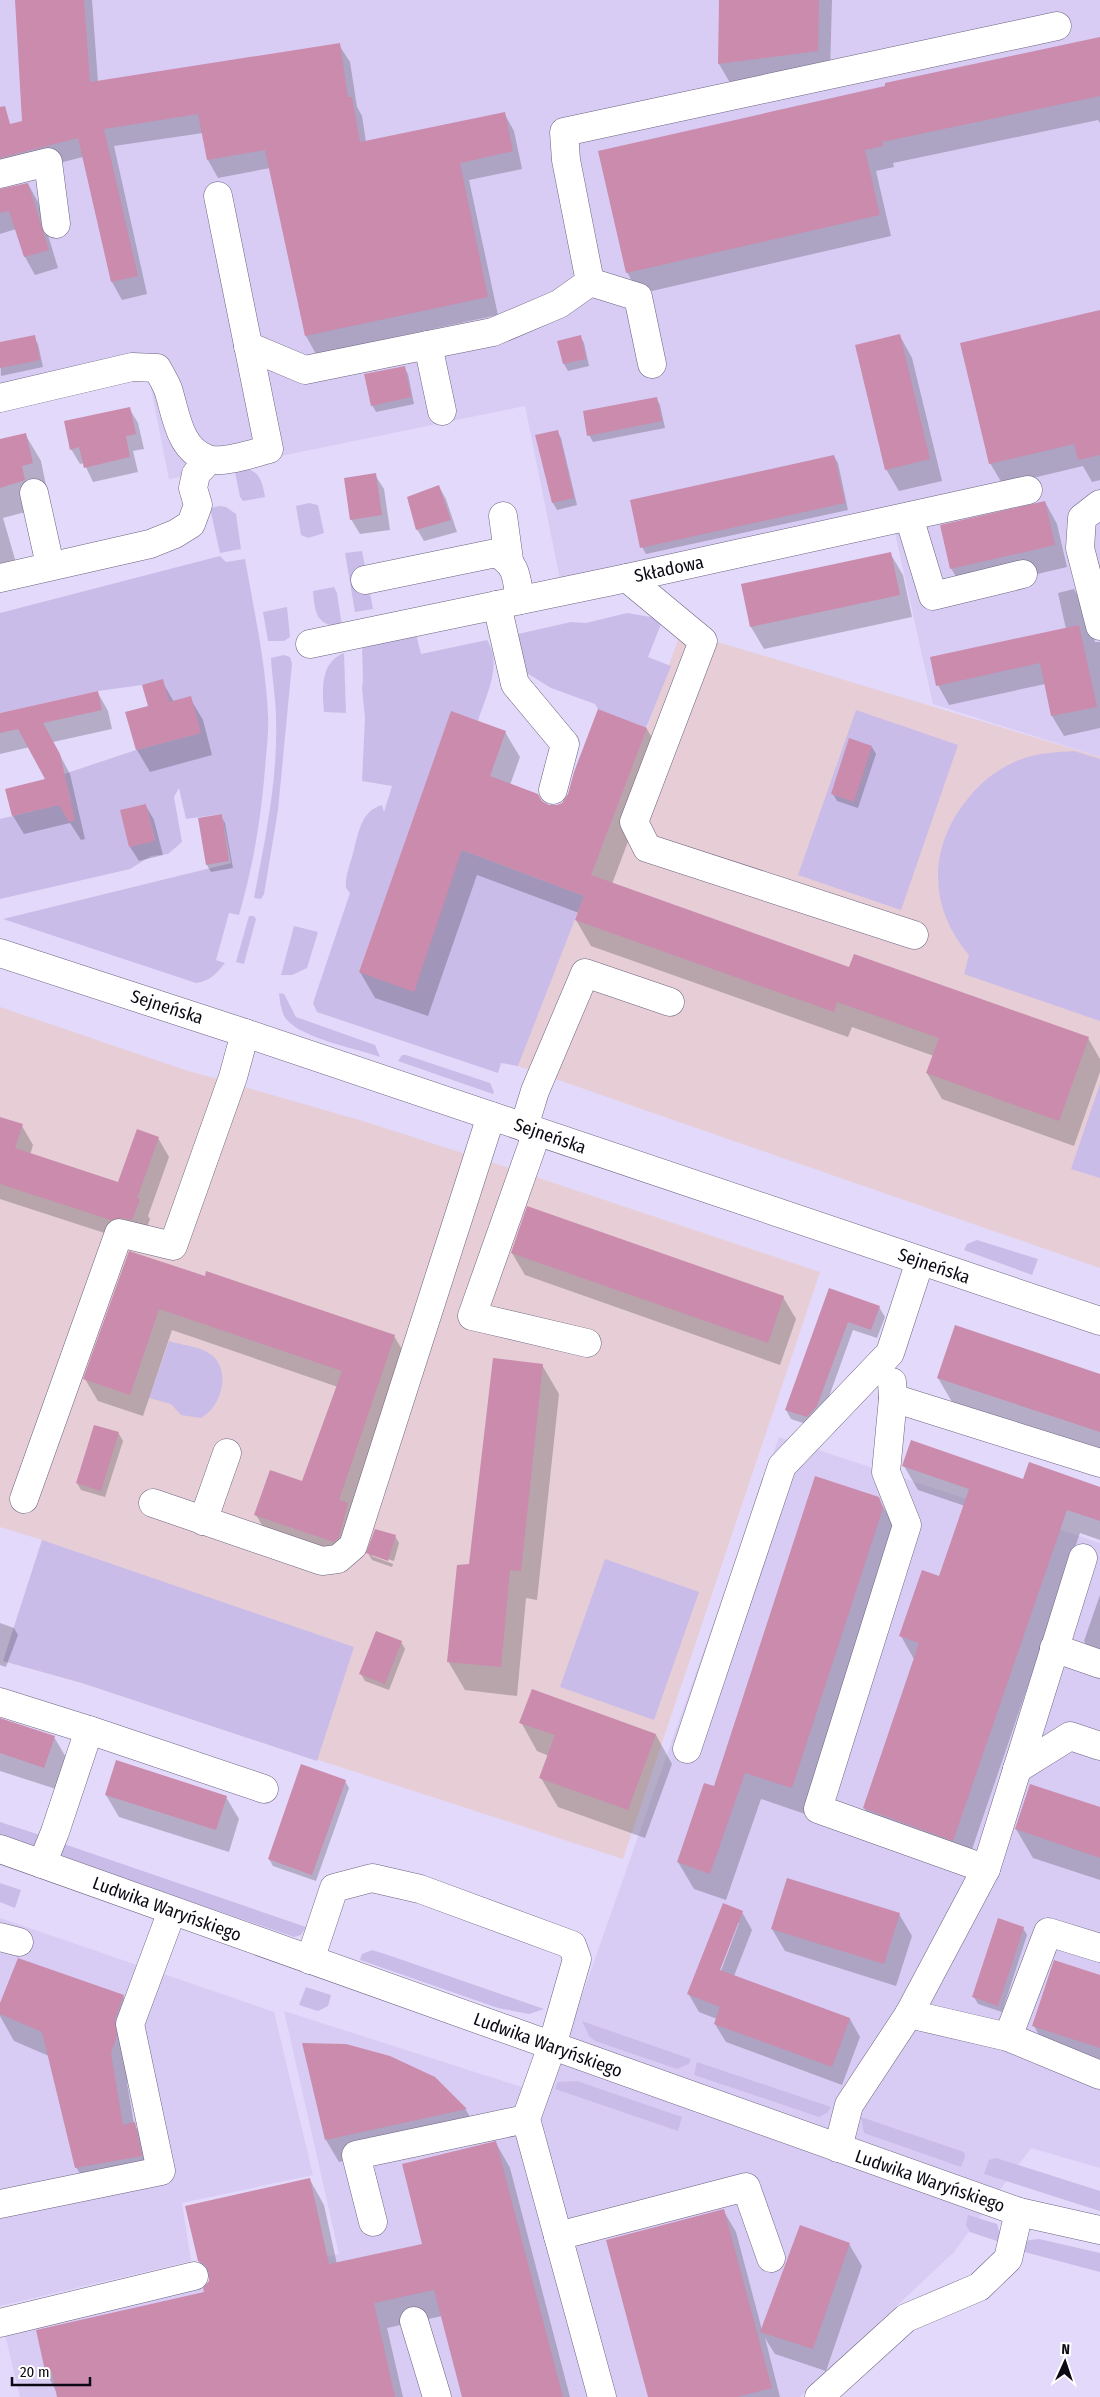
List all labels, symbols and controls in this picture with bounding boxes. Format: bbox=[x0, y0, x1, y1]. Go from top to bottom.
street label: Składowa bbox=[632, 551, 706, 587]
street label: Sejneńska bbox=[128, 985, 206, 1029]
street label: Sejneńska bbox=[511, 1113, 589, 1159]
street label: Sejneńska bbox=[895, 1243, 973, 1289]
street label: Ludwika Waryńskiego bbox=[89, 1872, 245, 1946]
street label: Ludwika Waryńskiego bbox=[470, 2008, 626, 2082]
street label: Ludwika Waryńskiego bbox=[852, 2145, 1008, 2217]
north arrow bbox=[1040, 2337, 1090, 2387]
text: N bbox=[1061, 2341, 1070, 2358]
scale bar bbox=[12, 2354, 90, 2386]
text: 20 m bbox=[20, 2363, 50, 2381]

